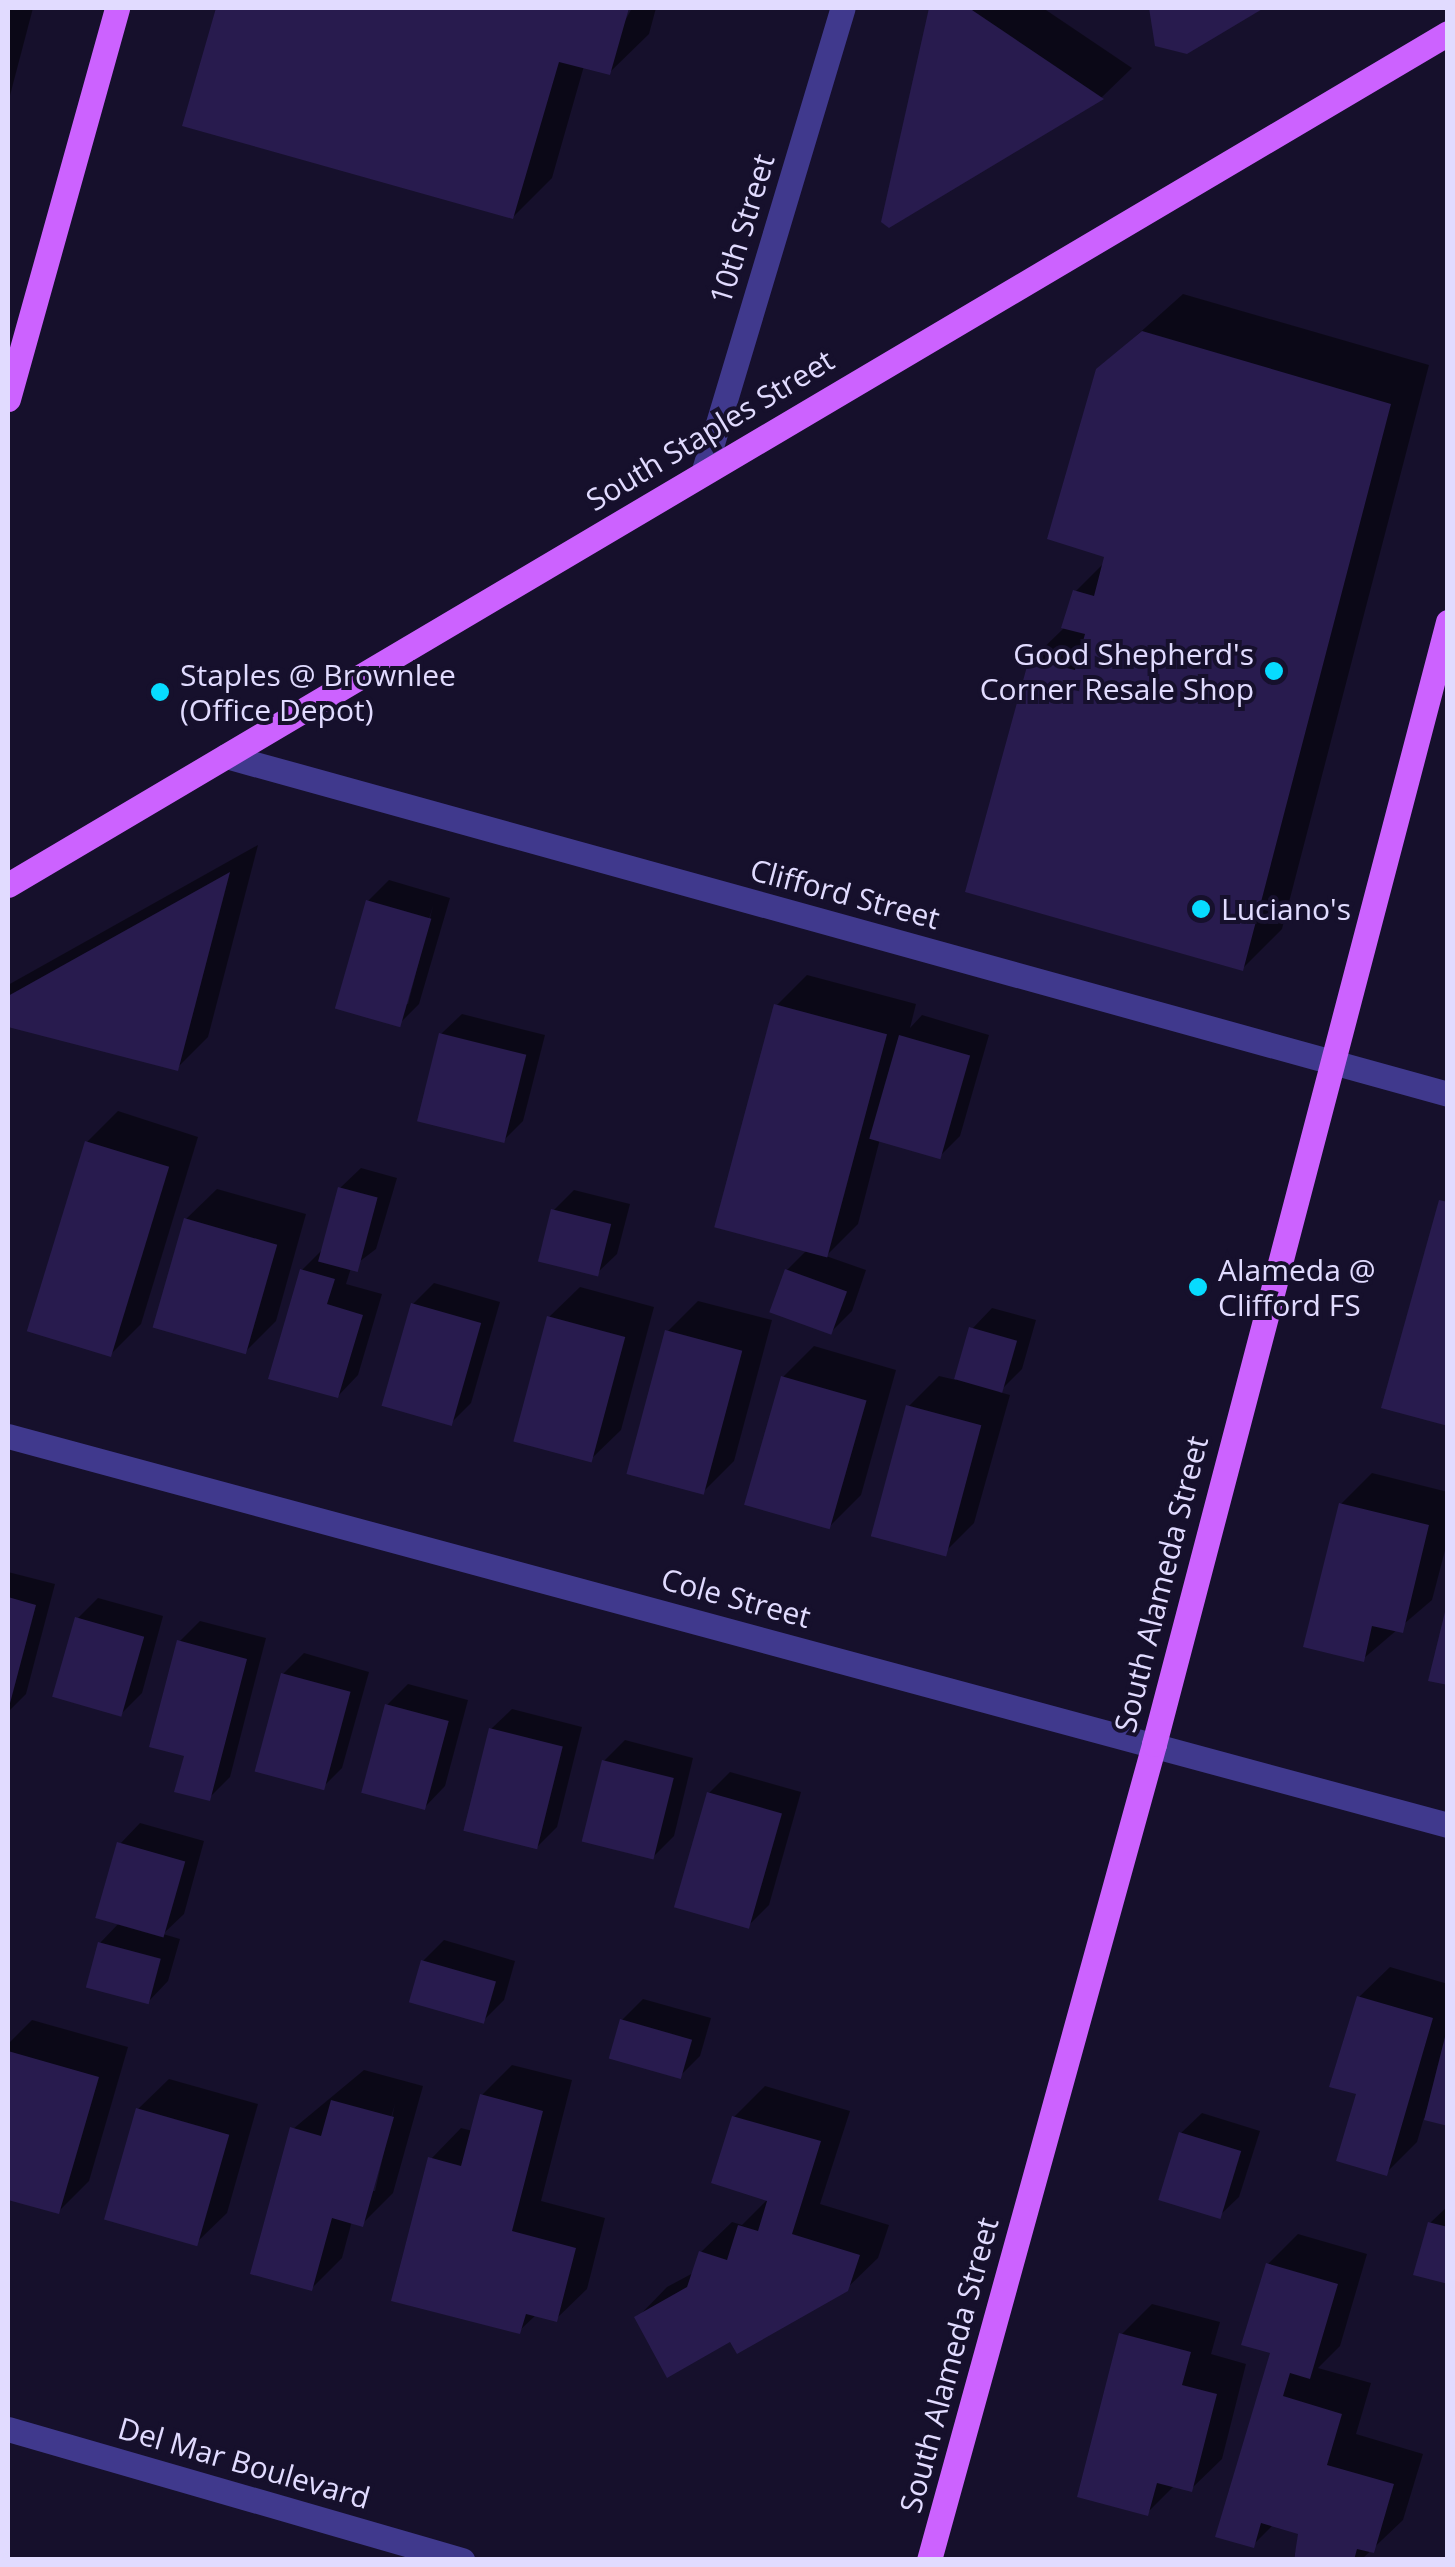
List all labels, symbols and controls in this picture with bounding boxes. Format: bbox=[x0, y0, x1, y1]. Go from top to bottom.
street label: 10th Street bbox=[702, 150, 782, 308]
street label: South Staples Street bbox=[580, 342, 840, 518]
place label: Good Shepherd's Corner Resale Shop bbox=[980, 636, 1254, 706]
place label: Staples @ Brownlee (Office Depot) bbox=[180, 657, 456, 728]
marker: Good Shepherd's Corner Resale Shop bbox=[1263, 660, 1285, 682]
marker: Staples @ Brownlee (Office Depot) bbox=[149, 681, 171, 703]
street label: Clifford Street bbox=[746, 851, 944, 937]
place label: Luciano's bbox=[1221, 891, 1351, 927]
marker: Luciano's bbox=[1190, 898, 1212, 920]
place label: Alameda @ Clifford FS bbox=[1218, 1252, 1376, 1322]
marker: Alameda @ Clifford FS bbox=[1187, 1276, 1209, 1298]
street label: South Alameda Street bbox=[1107, 1432, 1215, 1736]
street label: Cole Street bbox=[657, 1561, 815, 1635]
street label: South Alameda Street bbox=[892, 2213, 1006, 2517]
street label: Del Mar Boulevard bbox=[114, 2410, 374, 2516]

